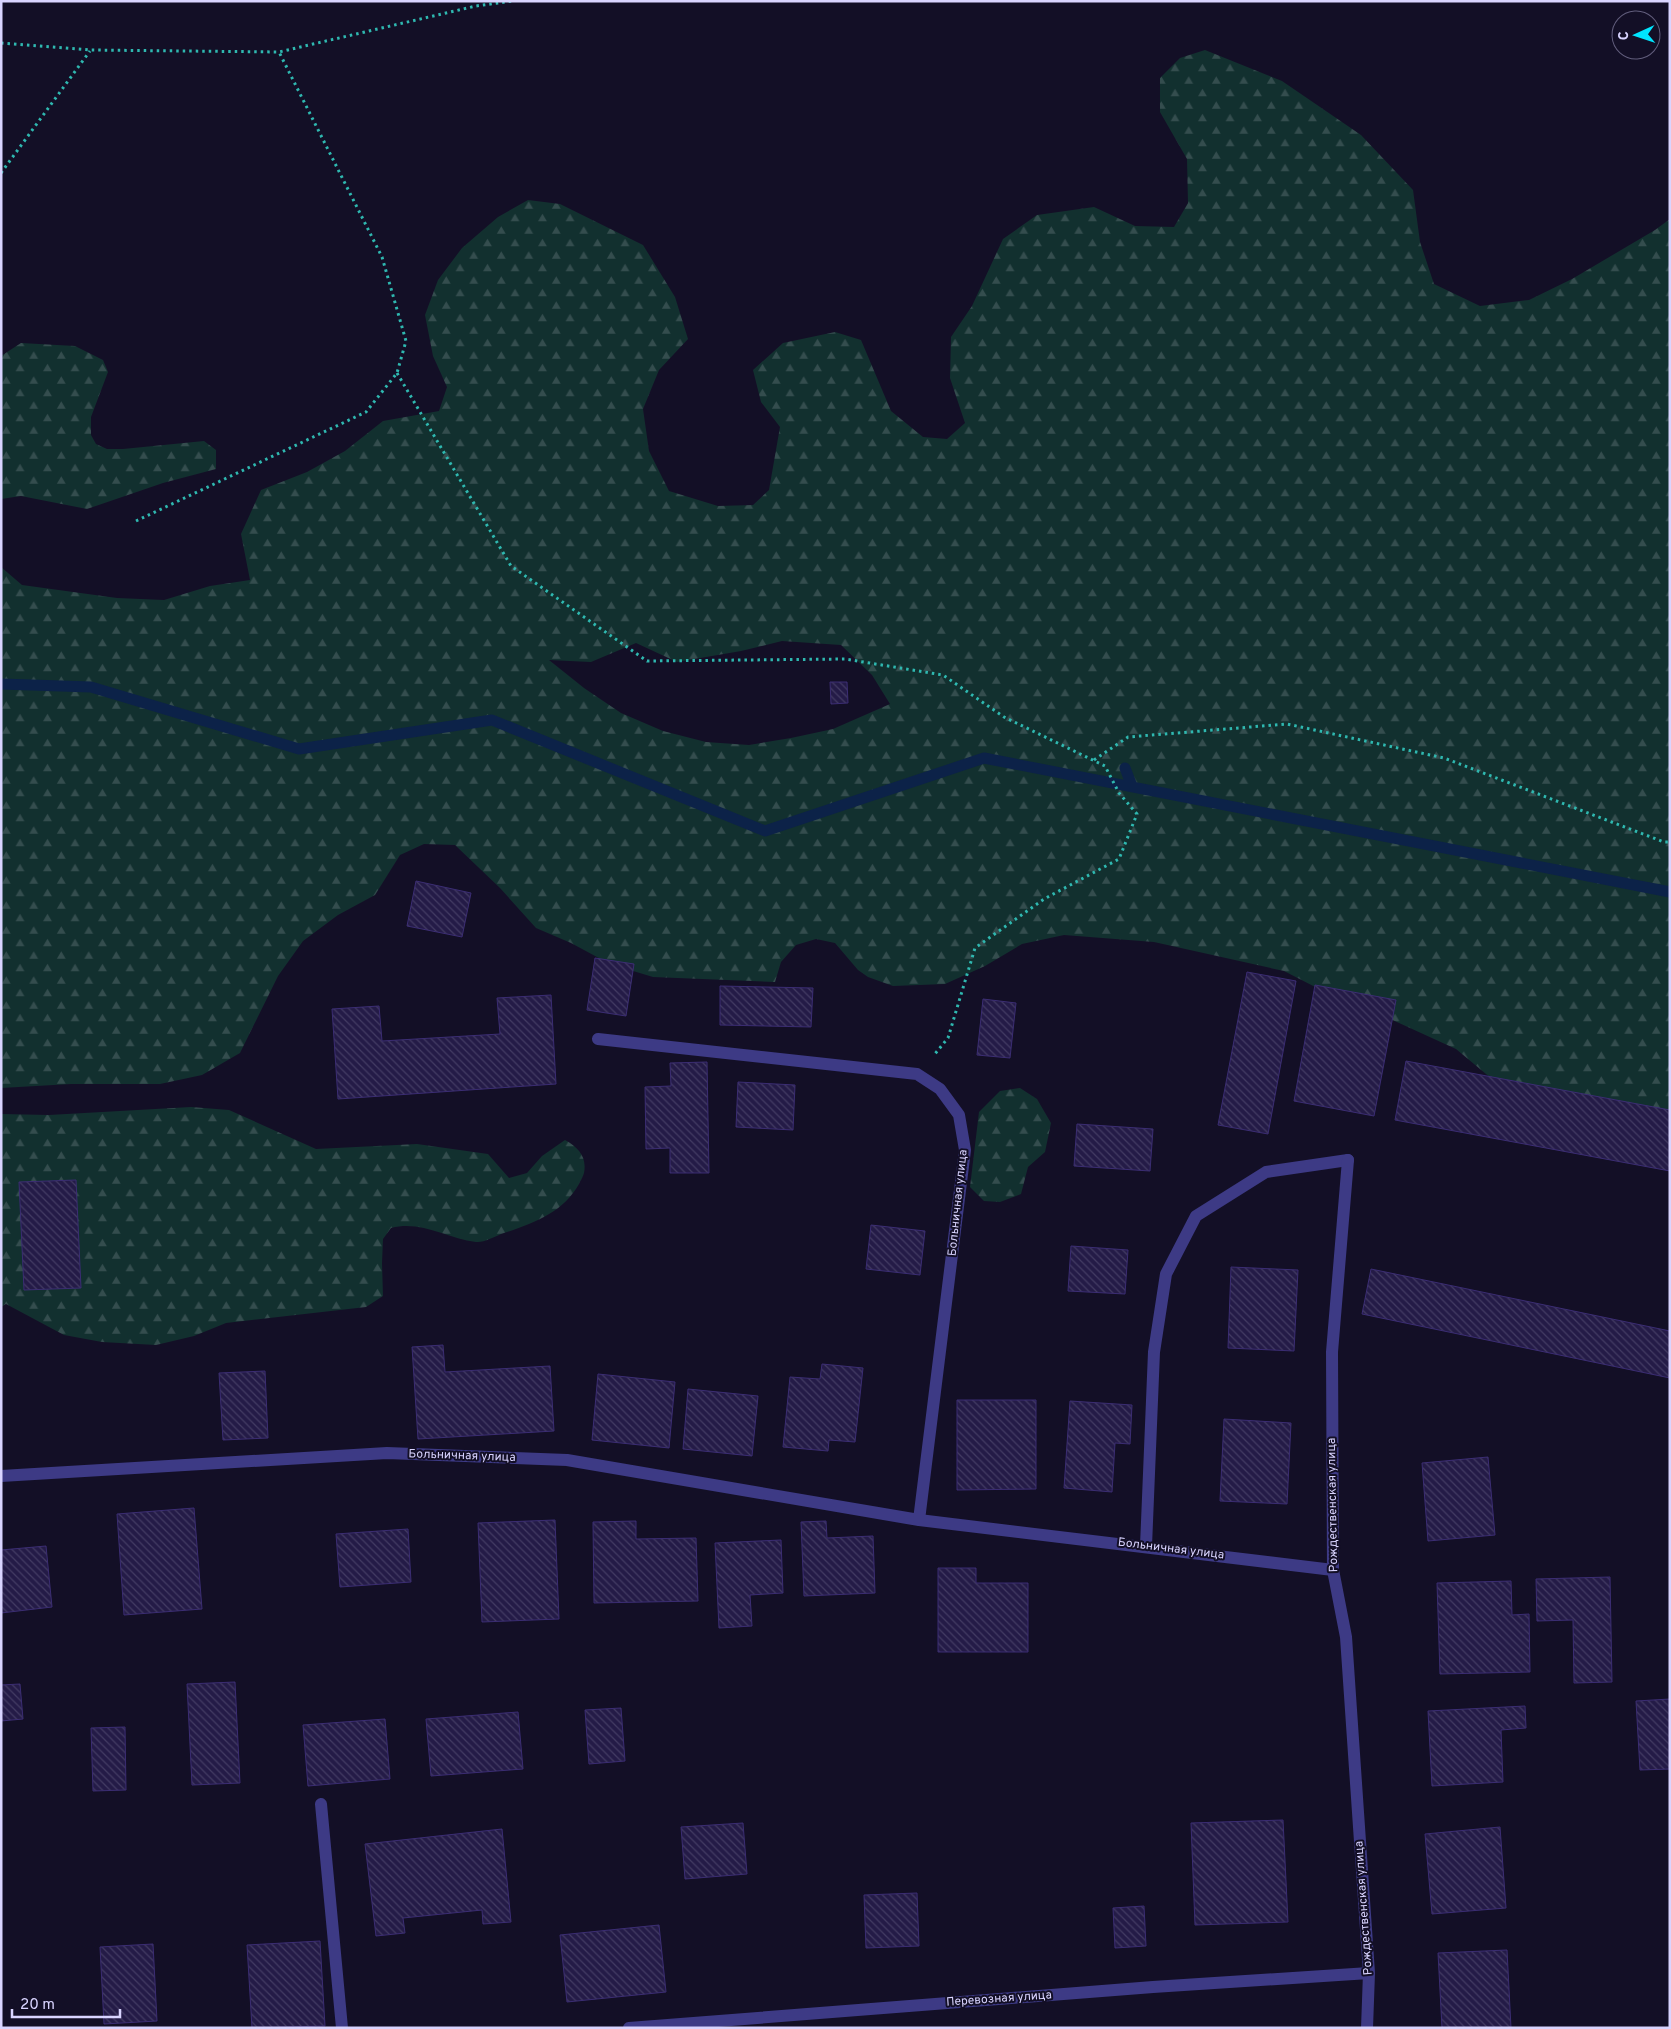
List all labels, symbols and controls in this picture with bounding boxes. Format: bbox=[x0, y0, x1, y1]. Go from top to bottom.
north arrow bbox=[1611, 10, 1661, 60]
text: С bbox=[1616, 31, 1633, 41]
street label: Больничная улица bbox=[944, 1149, 972, 1257]
street label: Рождественская улица bbox=[1324, 1438, 1342, 1572]
street label: Больничная улица bbox=[408, 1446, 516, 1466]
street label: Больничная улица bbox=[1117, 1535, 1225, 1563]
street label: Рождественская улица bbox=[1351, 1840, 1377, 1976]
scale bar bbox=[12, 1986, 120, 2018]
street label: Перевозная улица bbox=[946, 1987, 1052, 2011]
text: 20 m bbox=[20, 1996, 55, 2015]

